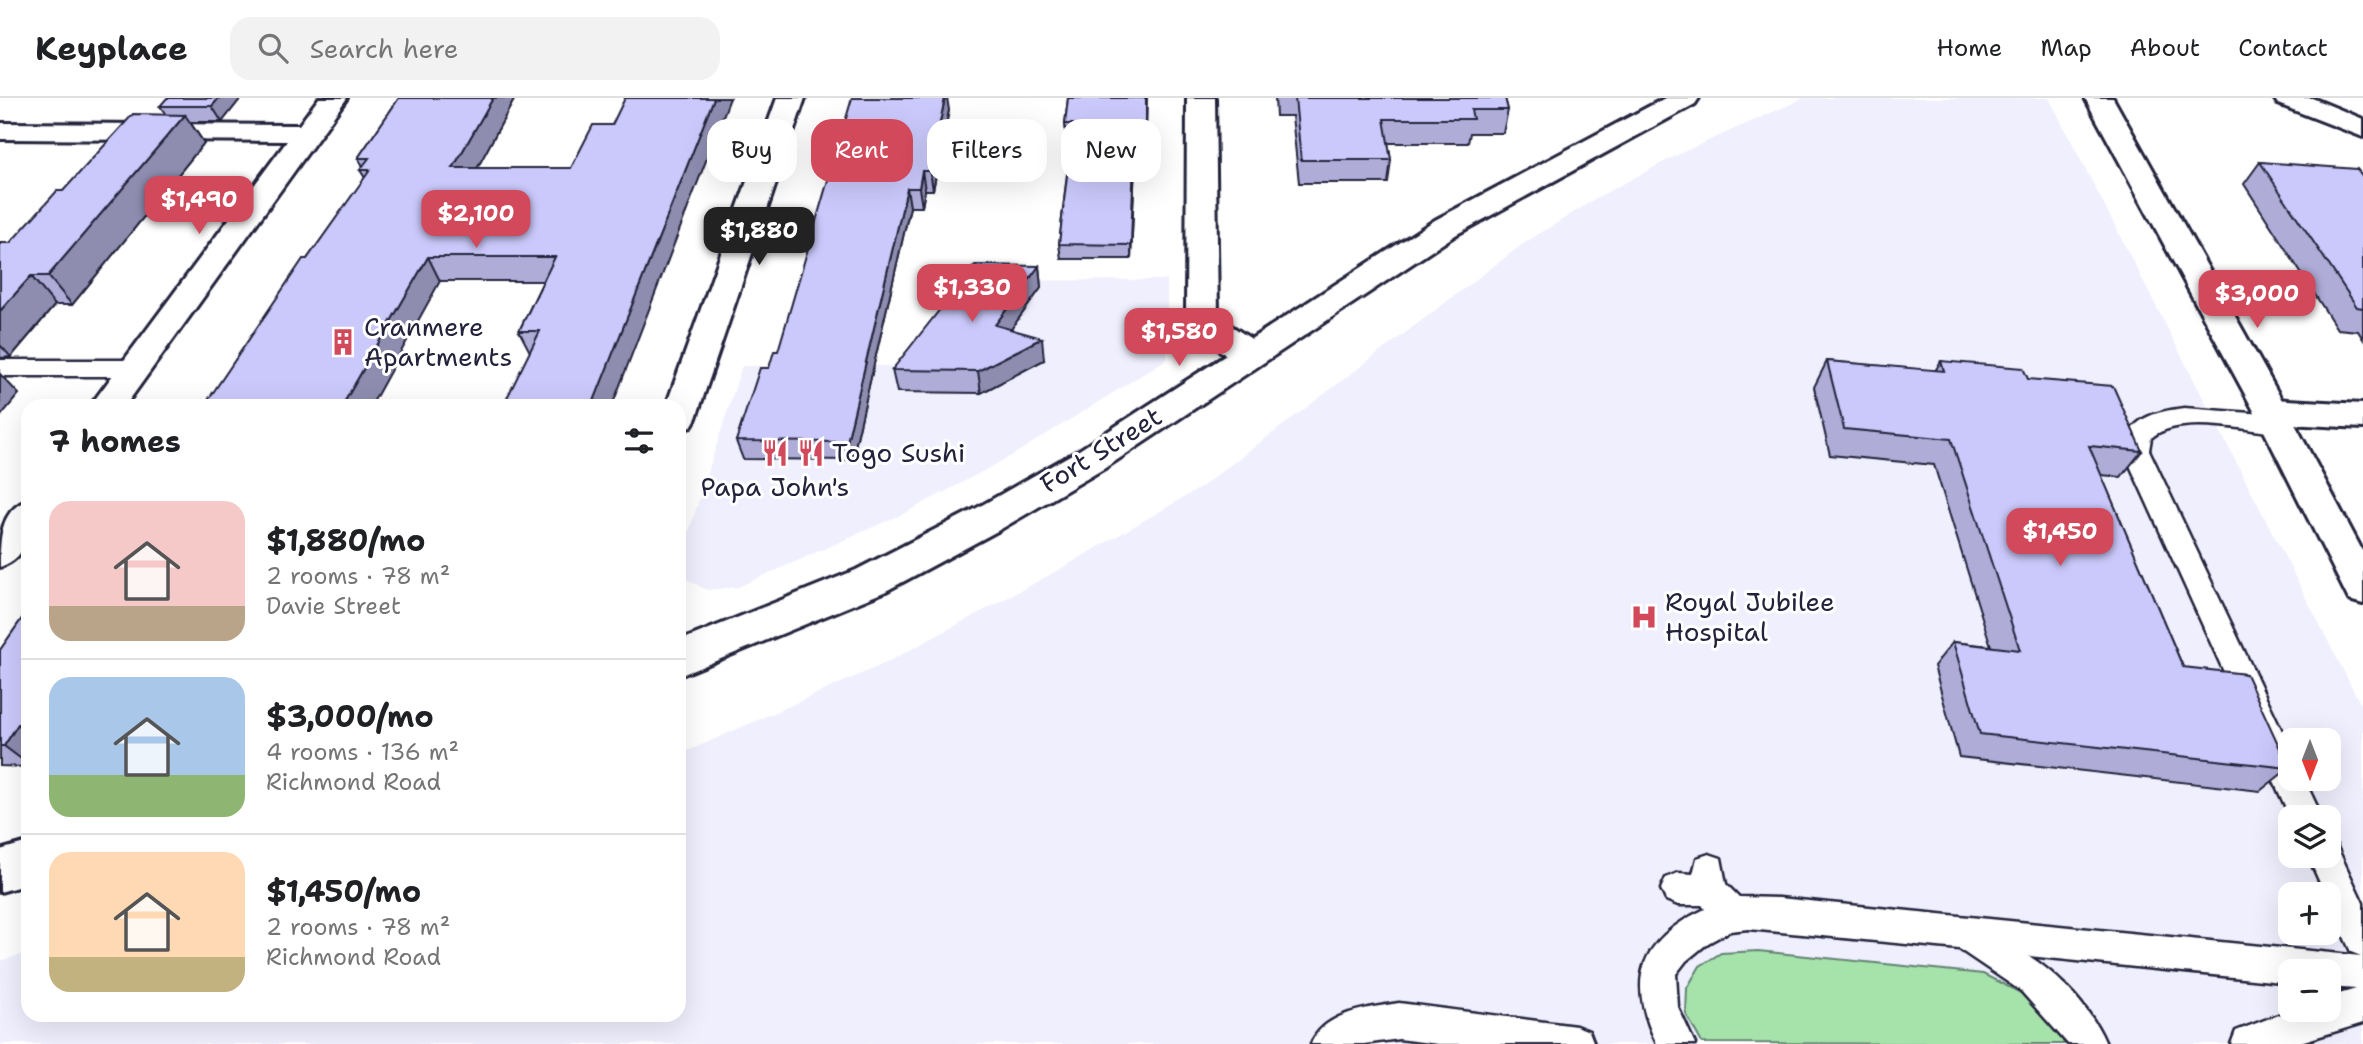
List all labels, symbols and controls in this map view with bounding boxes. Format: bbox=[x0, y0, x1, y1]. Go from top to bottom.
search box bbox=[230, 17, 720, 80]
text: Keyplace bbox=[35, 26, 188, 71]
icon: search bbox=[254, 29, 292, 67]
text: Search here bbox=[310, 31, 458, 66]
text: Home bbox=[1936, 32, 2002, 64]
text: Map bbox=[2040, 32, 2092, 64]
text: About bbox=[2130, 32, 2200, 64]
text: Contact bbox=[2238, 32, 2328, 64]
chip: Buy bbox=[707, 119, 797, 182]
chip: Rent bbox=[811, 119, 913, 182]
chip: Filters bbox=[927, 119, 1047, 182]
chip: New bbox=[1061, 119, 1161, 182]
pin: $1,490 bbox=[142, 176, 256, 236]
text: $1,490 bbox=[161, 184, 238, 214]
pin: $2,100 bbox=[419, 190, 533, 250]
text: $2,100 bbox=[437, 198, 515, 228]
pin: $1,880 bbox=[702, 208, 816, 267]
text: $1,880 bbox=[720, 215, 798, 245]
pin: $1,330 bbox=[915, 264, 1029, 324]
pin: $3,000 bbox=[2200, 271, 2314, 330]
text: $1,330 bbox=[933, 272, 1011, 302]
text: $3,000 bbox=[2215, 278, 2299, 308]
pin: $1,580 bbox=[1122, 308, 1236, 368]
place label: Cranmere Apartments bbox=[364, 309, 512, 374]
text: $1,580 bbox=[1140, 316, 1218, 346]
building icon: Cranmere Apartments bbox=[328, 327, 358, 357]
street label: Fort Street bbox=[1033, 398, 1168, 501]
text: 7 homes bbox=[49, 421, 181, 462]
icon: filters bbox=[620, 422, 658, 460]
place label: Togo Sushi bbox=[832, 435, 965, 470]
restaurant icon: Papa John's bbox=[760, 438, 790, 468]
restaurant icon: Togo Sushi bbox=[796, 438, 826, 468]
place label: Papa John's bbox=[701, 469, 849, 504]
pin: $1,450 bbox=[2003, 508, 2117, 568]
text: $1,450 bbox=[2022, 516, 2098, 546]
text: $1,880/mo bbox=[266, 520, 426, 561]
icon: home bbox=[105, 529, 189, 613]
text: 2 rooms · 78 m² bbox=[266, 561, 450, 591]
place label: Royal Jubilee Hospital bbox=[1665, 584, 1835, 649]
text: Davie Street bbox=[266, 591, 401, 621]
hospital icon: Royal Jubilee Hospital bbox=[1629, 602, 1659, 632]
text: $3,000/mo bbox=[266, 696, 434, 737]
icon: home bbox=[105, 705, 189, 789]
north arrow bbox=[2278, 728, 2342, 791]
map controls bbox=[2278, 728, 2341, 1022]
text: 4 rooms · 136 m² bbox=[266, 737, 459, 767]
text: Richmond Road bbox=[266, 767, 441, 797]
button: layers bbox=[2278, 805, 2341, 868]
text: $1,450/mo bbox=[266, 871, 421, 912]
icon: home bbox=[105, 880, 189, 964]
button: + bbox=[2278, 882, 2341, 945]
text: 2 rooms · 78 m² bbox=[266, 912, 450, 942]
text: Richmond Road bbox=[266, 942, 441, 972]
button: − bbox=[2278, 959, 2341, 1022]

